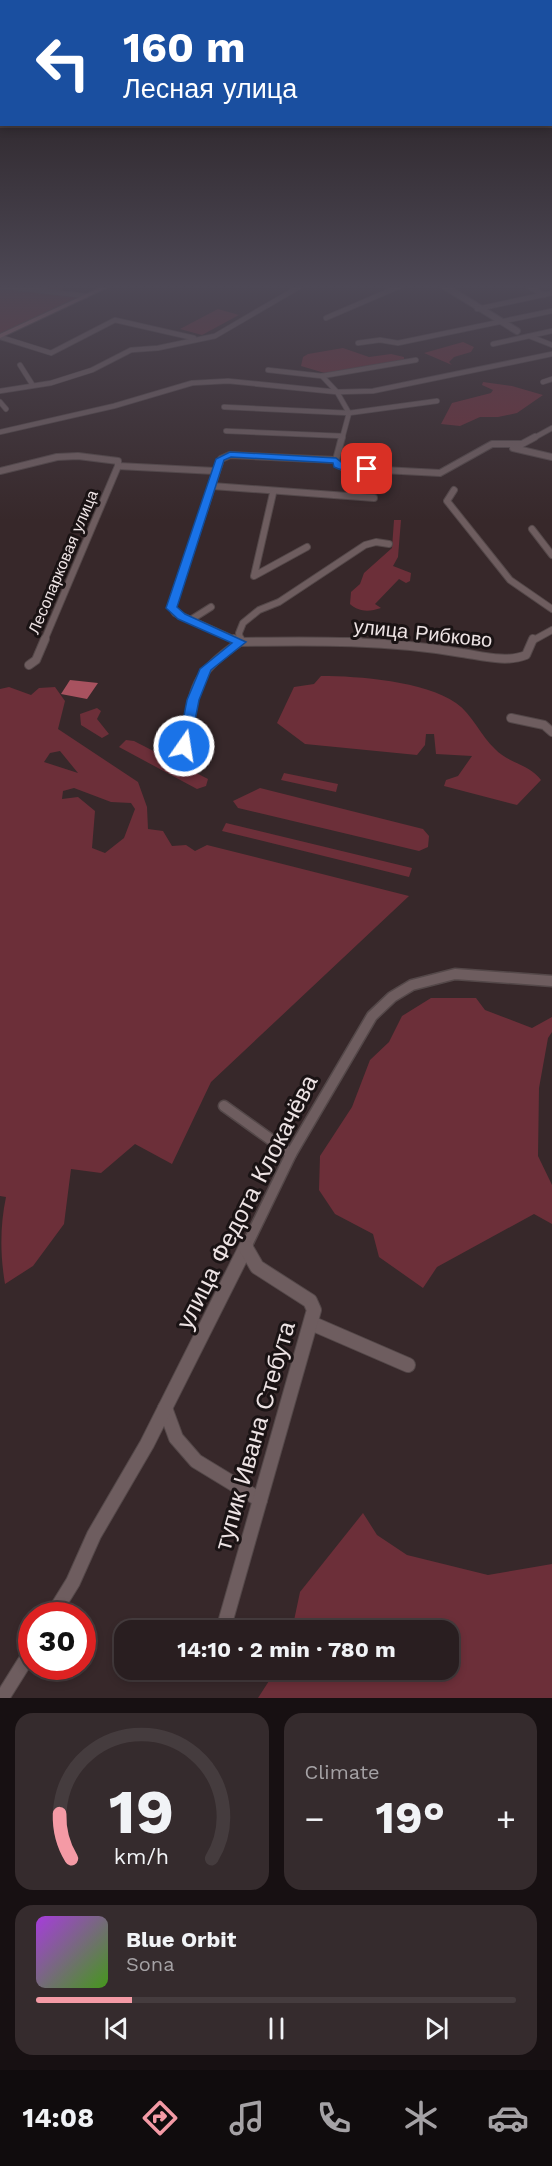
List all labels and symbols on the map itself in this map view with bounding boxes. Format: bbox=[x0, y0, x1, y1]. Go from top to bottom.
pin bbox=[341, 443, 392, 494]
street label: Лесопарковая улица bbox=[24, 487, 102, 637]
street label: улица Рибково bbox=[352, 614, 494, 652]
position arrow bbox=[152, 714, 216, 778]
street label: улица Федота Клокачёва bbox=[171, 1070, 324, 1334]
street label: тупик Ивана Стебута bbox=[209, 1318, 301, 1554]
speed limit sign: 30 bbox=[18, 1602, 96, 1680]

